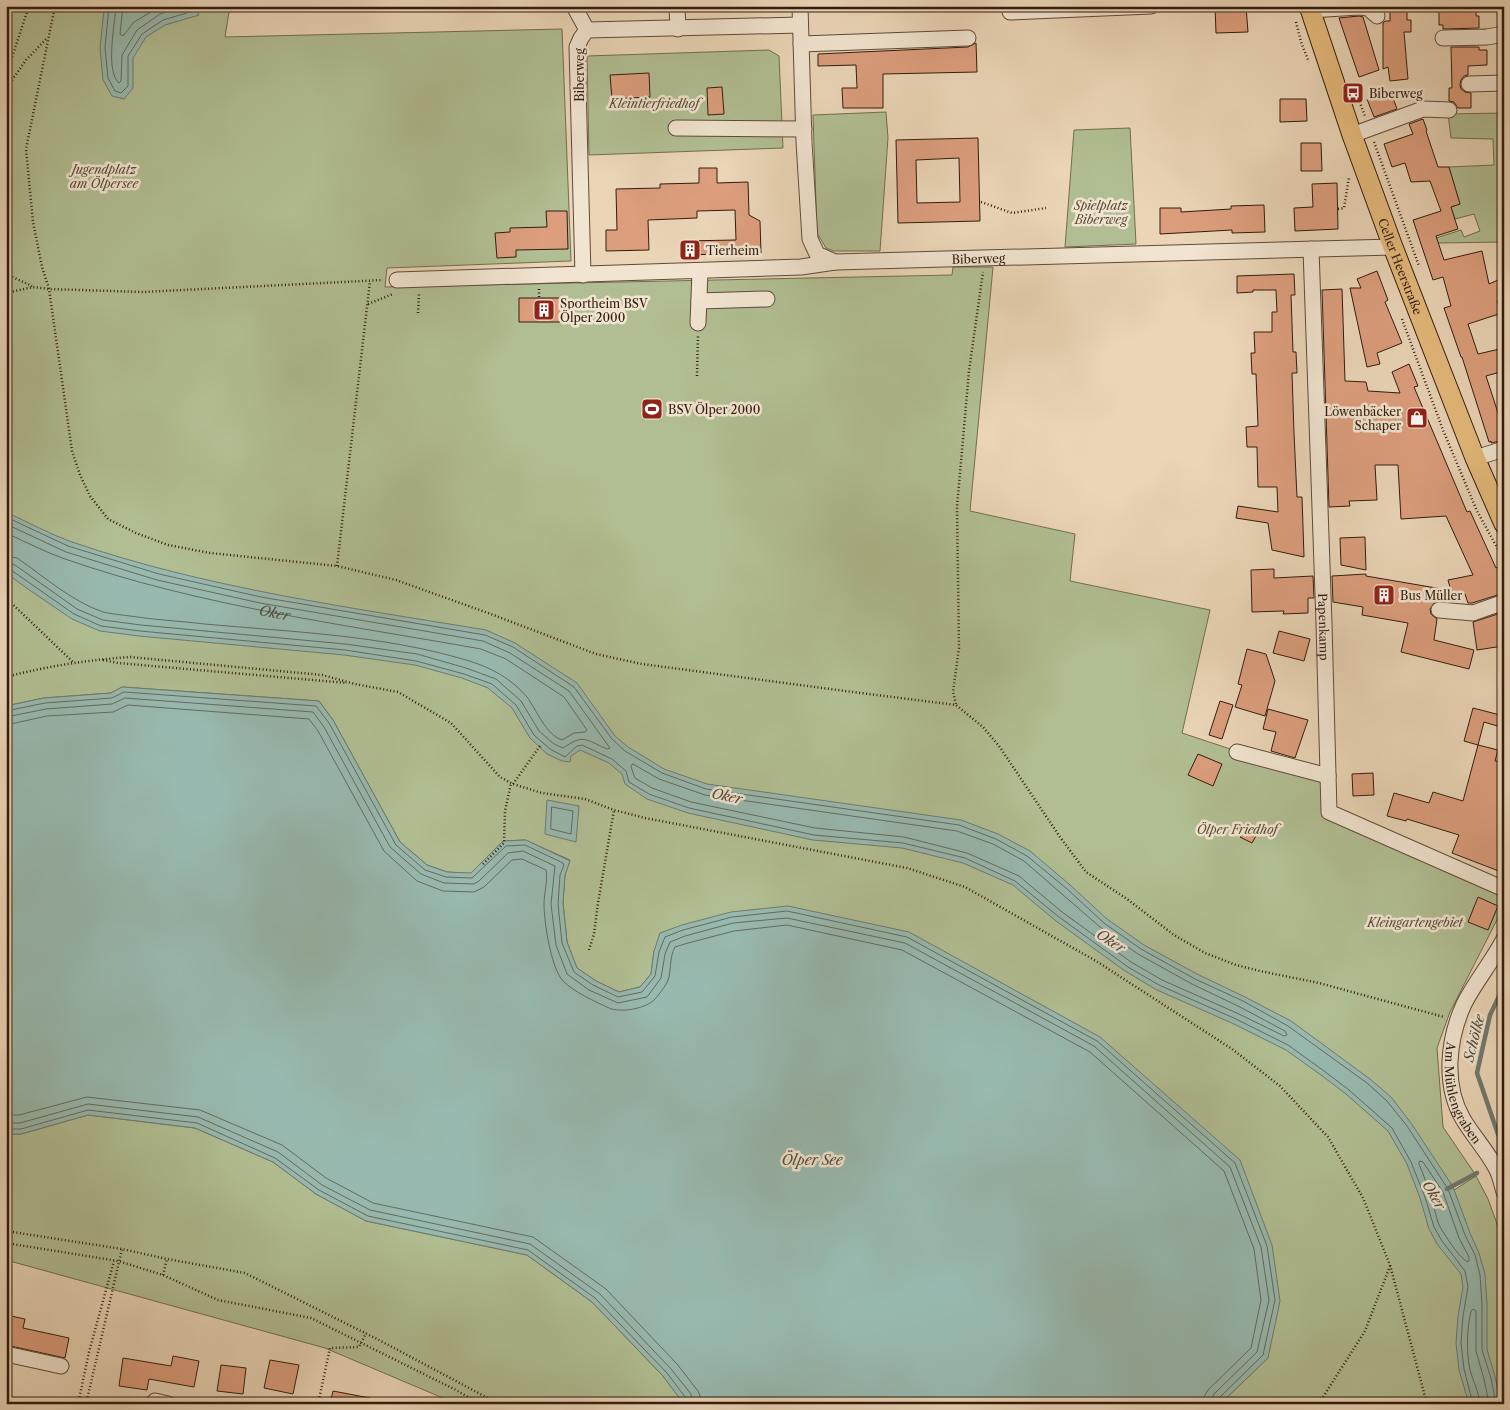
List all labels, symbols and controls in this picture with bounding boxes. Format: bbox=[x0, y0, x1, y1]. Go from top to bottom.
street label: Biberweg bbox=[572, 47, 587, 102]
bus stop icon: Biberweg bbox=[1341, 81, 1365, 105]
place label: Biberweg bbox=[1369, 86, 1423, 101]
park label: Kleintierfriedhof bbox=[608, 96, 703, 111]
park label: Jugendplatz am Ölpersee bbox=[68, 162, 139, 191]
park label: Spielplatz Biberweg bbox=[1073, 198, 1129, 227]
street label: Celler Heerstraße bbox=[1376, 216, 1426, 317]
building icon: Tierheim bbox=[678, 238, 702, 262]
place label: Tierheim bbox=[706, 243, 759, 258]
street label: Biberweg bbox=[951, 250, 1006, 266]
place label: Sportheim BSV Ölper 2000 bbox=[560, 296, 648, 325]
building icon: Sportheim BSV Ölper 2000 bbox=[532, 298, 556, 322]
sports icon: BSV Ölper 2000 bbox=[640, 397, 664, 421]
place label: BSV Ölper 2000 bbox=[668, 401, 760, 417]
place label: Löwenbäcker Schaper bbox=[1324, 404, 1401, 433]
shop icon: Löwenbäcker Schaper bbox=[1405, 406, 1429, 430]
building icon: Bus Müller bbox=[1372, 583, 1396, 607]
place label: Bus Müller bbox=[1400, 588, 1462, 603]
street label: Papenkamp bbox=[1315, 593, 1332, 661]
water label: Oker bbox=[257, 601, 293, 625]
water label: Oker bbox=[710, 784, 746, 808]
park label: Ölper Friedhof bbox=[1197, 821, 1282, 837]
park label: Kleingartengebiet bbox=[1366, 915, 1463, 930]
water label: Oker bbox=[1093, 925, 1130, 958]
water label: Schölke bbox=[1459, 1011, 1489, 1064]
street label: Am Mühlengraben bbox=[1442, 1040, 1485, 1147]
water label: Ölper See bbox=[781, 1150, 844, 1169]
water label: Oker bbox=[1418, 1177, 1450, 1214]

